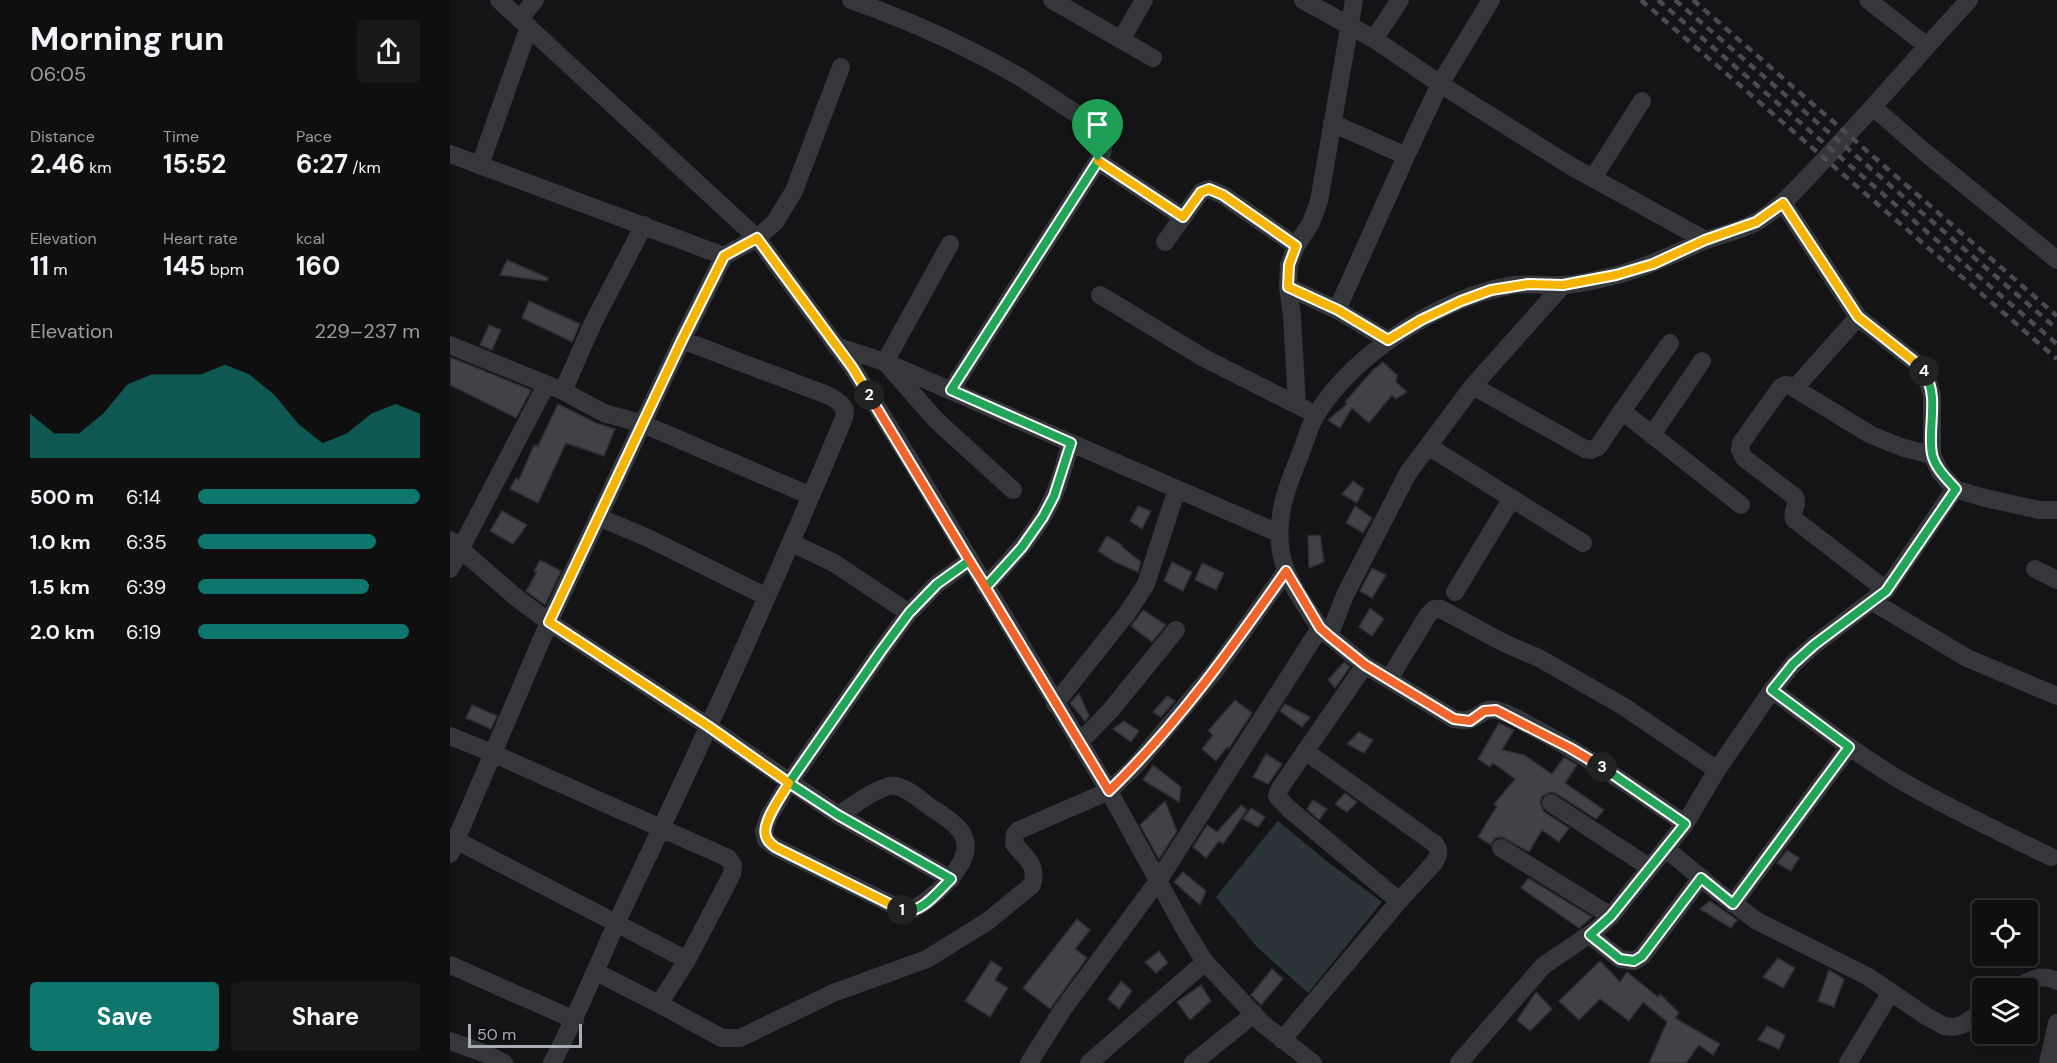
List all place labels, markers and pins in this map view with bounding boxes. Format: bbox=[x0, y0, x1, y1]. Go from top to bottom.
pin bbox=[1072, 99, 1123, 161]
pin: 4 bbox=[1909, 356, 1939, 386]
pin: 2 bbox=[854, 380, 884, 410]
pin: 3 bbox=[1587, 752, 1617, 782]
pin: 1 bbox=[887, 895, 917, 925]

